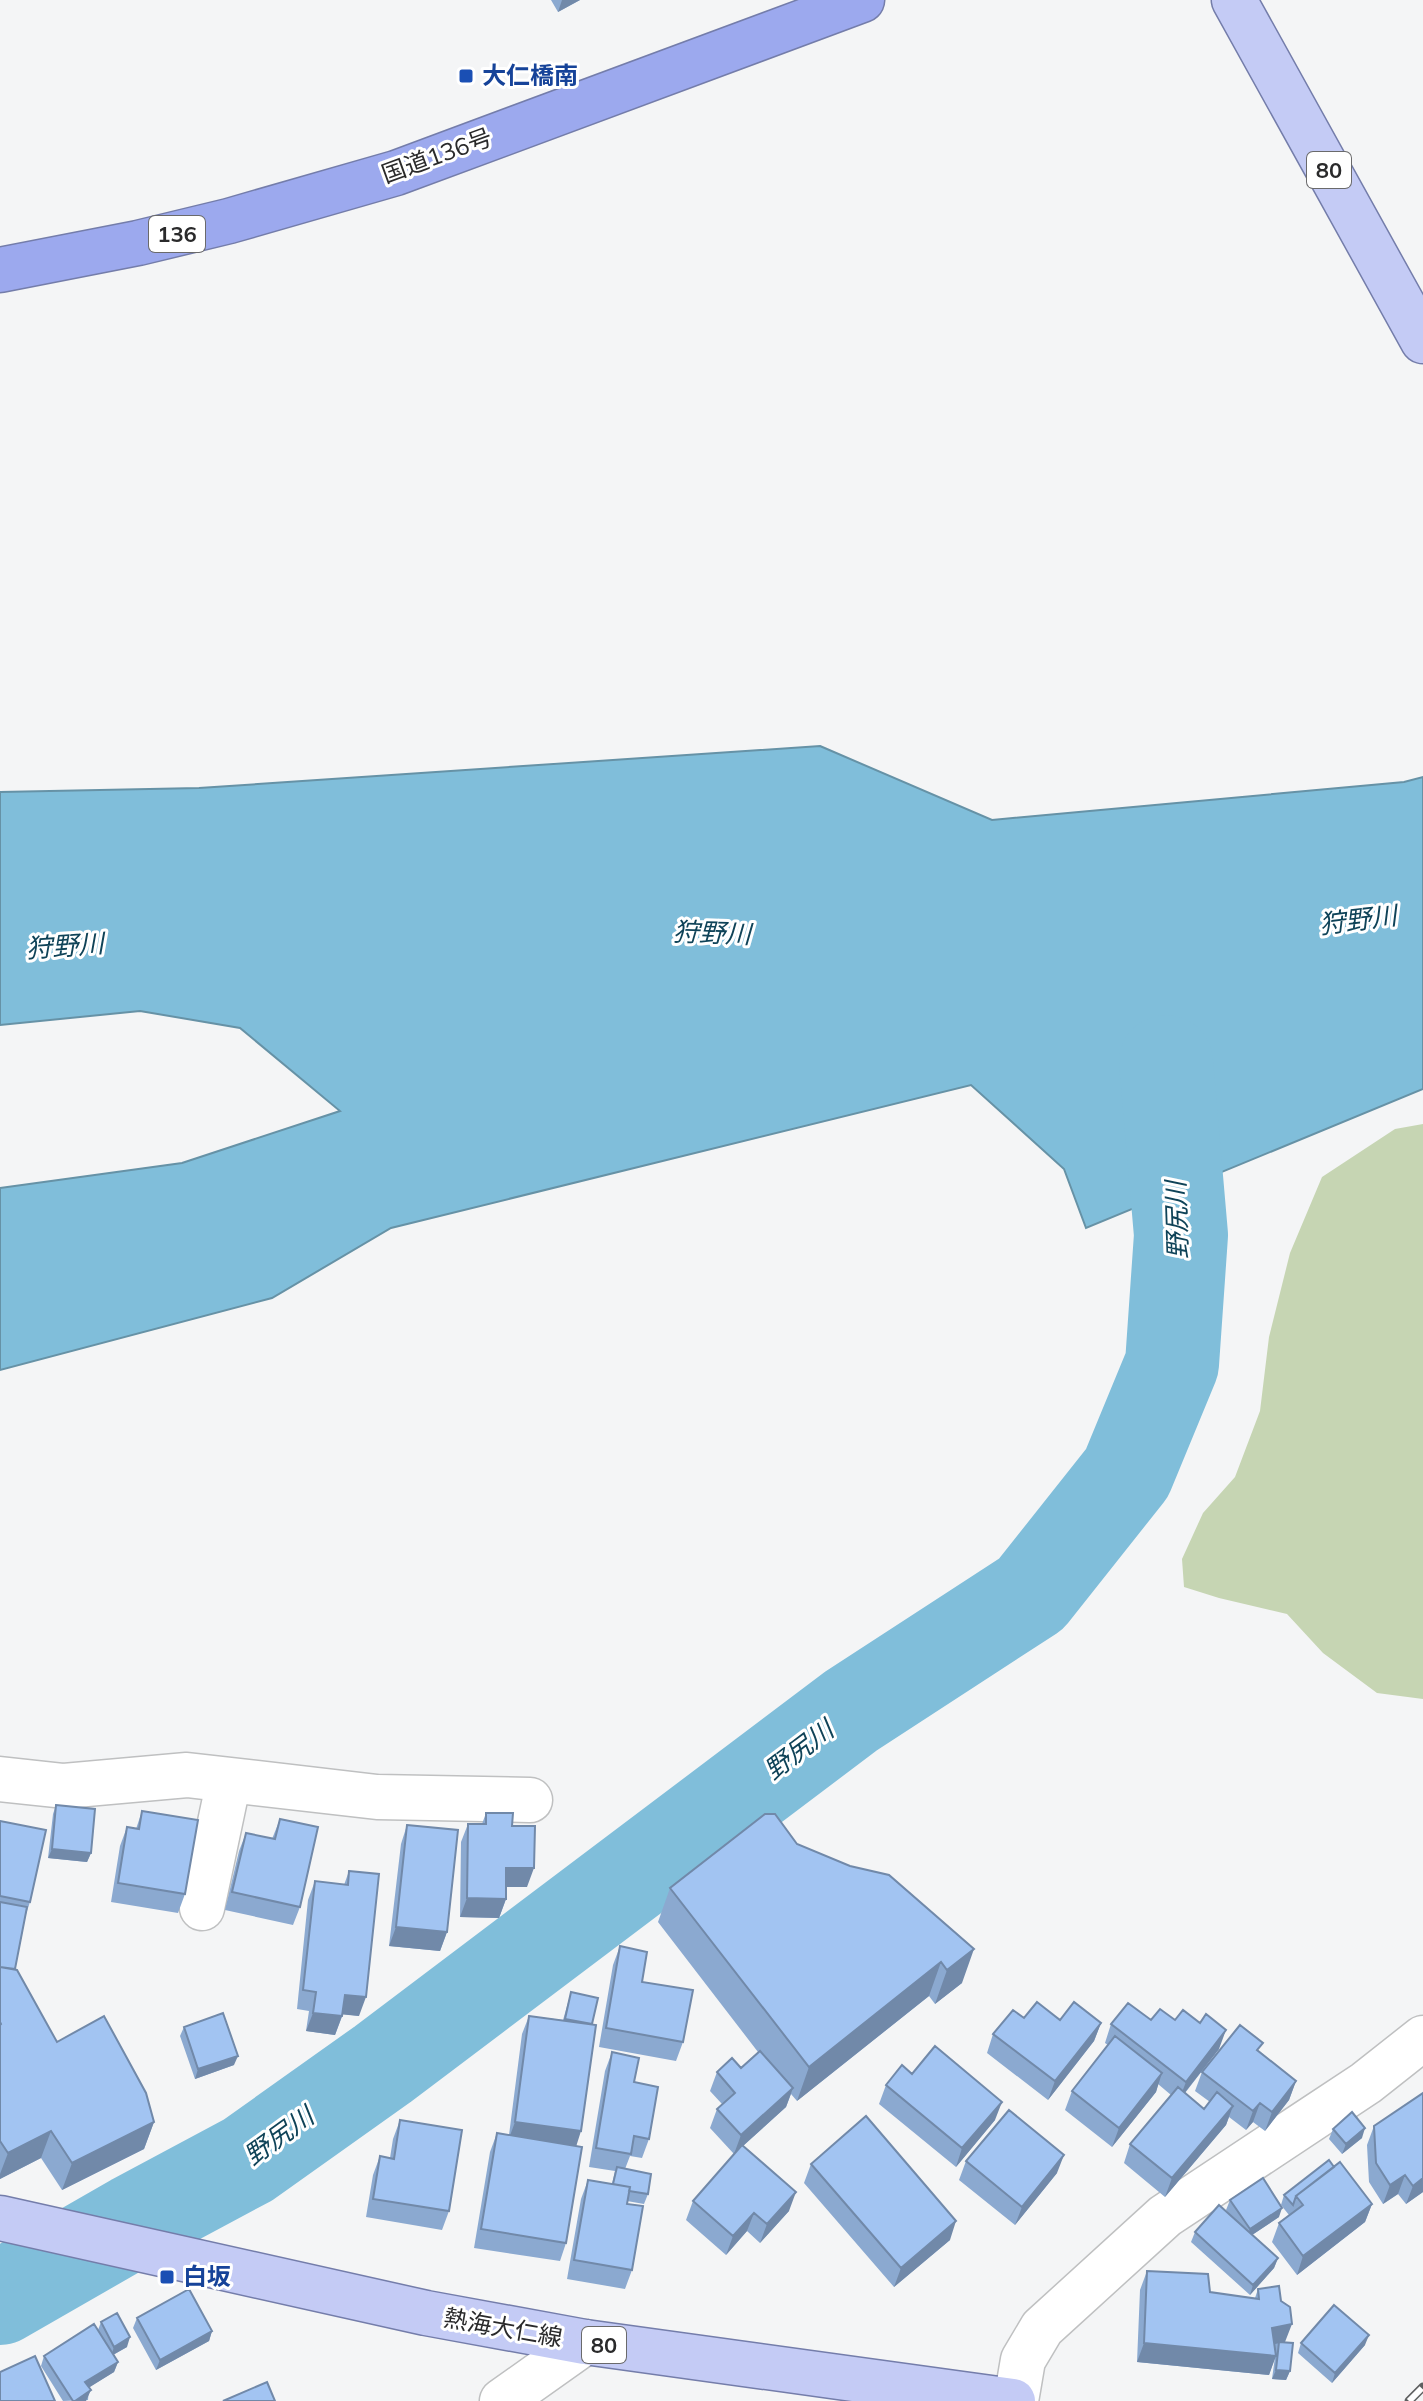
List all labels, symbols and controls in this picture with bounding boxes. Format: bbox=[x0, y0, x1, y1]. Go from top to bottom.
place label: 大仁橋南 bbox=[482, 60, 578, 90]
marker: 大仁橋南 bbox=[457, 67, 475, 85]
street label: 国道136号 bbox=[377, 121, 496, 189]
road number: 80 bbox=[1307, 152, 1351, 188]
road number: 136 bbox=[149, 216, 205, 252]
water label: 狩野川 bbox=[1317, 898, 1402, 941]
water label: 狩野川 bbox=[672, 915, 755, 950]
water label: 狩野川 bbox=[25, 926, 108, 965]
water label: 野尻川 bbox=[1159, 1177, 1194, 1260]
water label: 野尻川 bbox=[758, 1711, 842, 1786]
water label: 野尻川 bbox=[237, 2098, 322, 2172]
place label: 白坂 bbox=[183, 2261, 231, 2291]
marker: 白坂 bbox=[158, 2268, 176, 2286]
street label: 熱海大仁線 bbox=[441, 2302, 565, 2352]
road number: 80 bbox=[582, 2327, 626, 2363]

